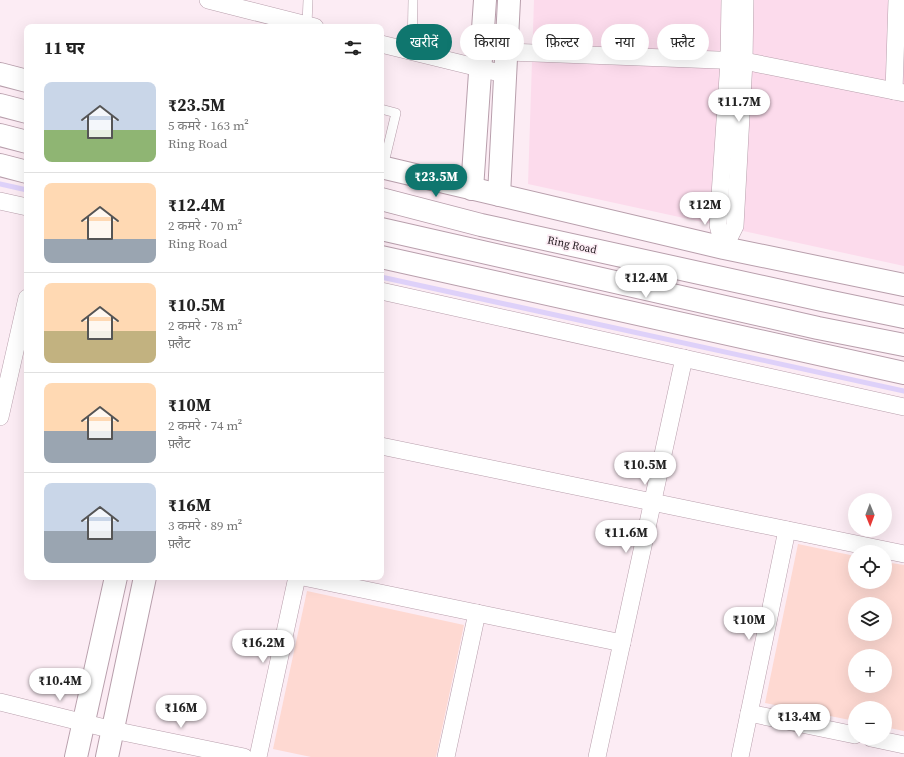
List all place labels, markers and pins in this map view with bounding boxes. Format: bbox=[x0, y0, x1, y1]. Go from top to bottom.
pin: ₹11.7M bbox=[706, 89, 772, 123]
pin: ₹23.5M bbox=[403, 164, 469, 198]
pin: ₹12M bbox=[681, 192, 729, 226]
pin: ₹12.4M bbox=[613, 265, 679, 299]
pin: ₹10.5M bbox=[612, 452, 678, 486]
pin: ₹11.6M bbox=[593, 520, 659, 554]
pin: ₹10M bbox=[725, 607, 773, 641]
pin: ₹16.2M bbox=[230, 630, 296, 664]
pin: ₹10.4M bbox=[27, 668, 93, 702]
pin: ₹16M bbox=[157, 695, 205, 729]
pin: ₹13.4M bbox=[766, 704, 832, 738]

